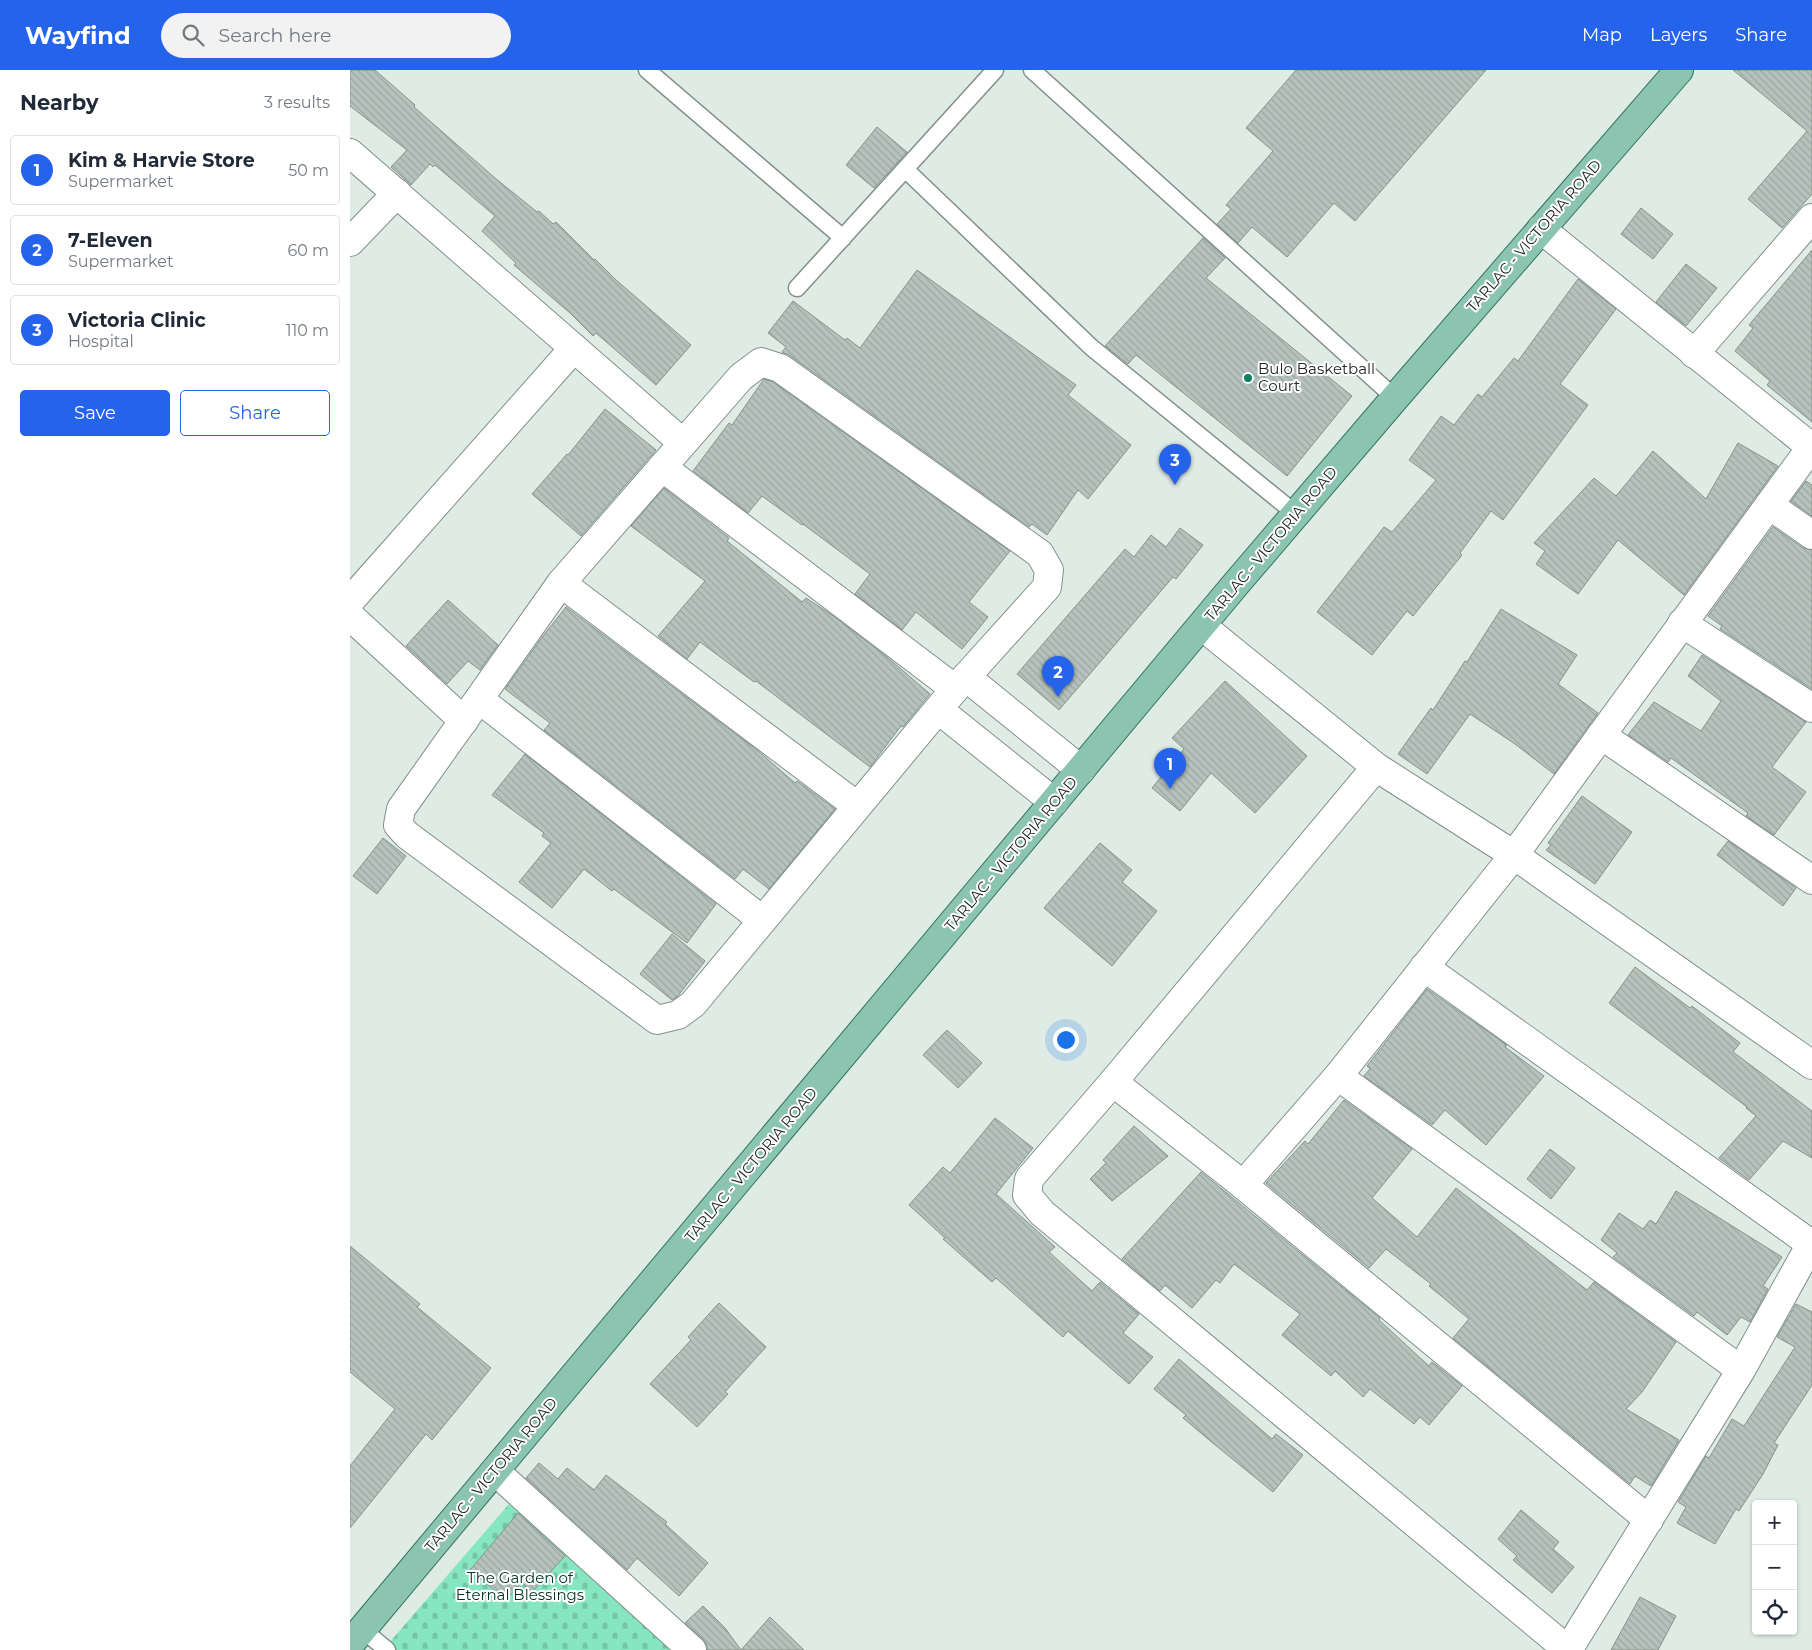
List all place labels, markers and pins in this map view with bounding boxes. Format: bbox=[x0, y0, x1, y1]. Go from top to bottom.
place label: Bulo Basketball Court bbox=[1258, 359, 1375, 395]
marker: Bulo Basketball Court bbox=[1242, 372, 1254, 384]
pin: 3 bbox=[1159, 444, 1191, 485]
pin: 2 bbox=[1042, 656, 1074, 697]
pin: 1 bbox=[1154, 748, 1186, 789]

